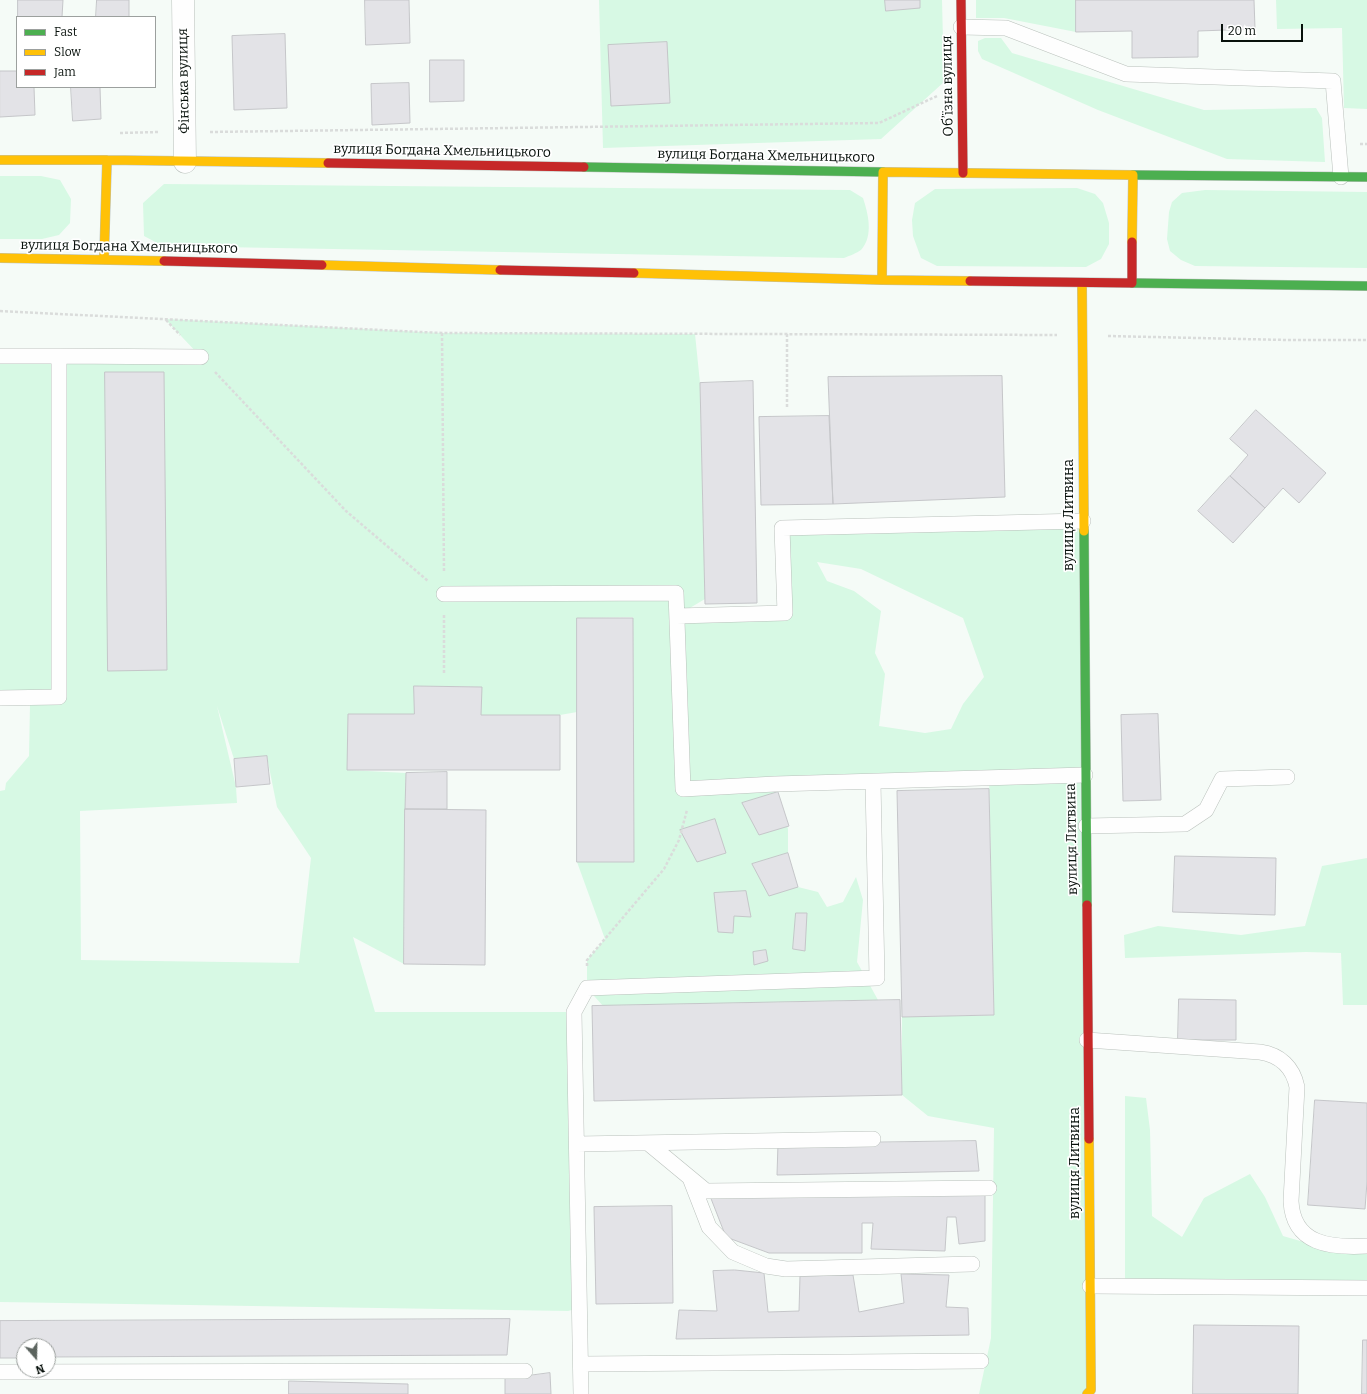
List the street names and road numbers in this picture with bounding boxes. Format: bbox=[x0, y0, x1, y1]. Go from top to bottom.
street label: Фінська вулиця bbox=[175, 28, 193, 134]
street label: Обʼїзна вулиця bbox=[939, 35, 957, 137]
street label: вулиця Богдана Хмельницького bbox=[333, 141, 551, 161]
street label: вулиця Богдана Хмельницького bbox=[657, 146, 875, 166]
street label: вулиця Богдана Хмельницького bbox=[20, 237, 238, 257]
street label: вулиця Литвина bbox=[1061, 459, 1077, 571]
street label: вулиця Литвина bbox=[1063, 783, 1081, 895]
street label: вулиця Литвина bbox=[1067, 1107, 1083, 1219]

